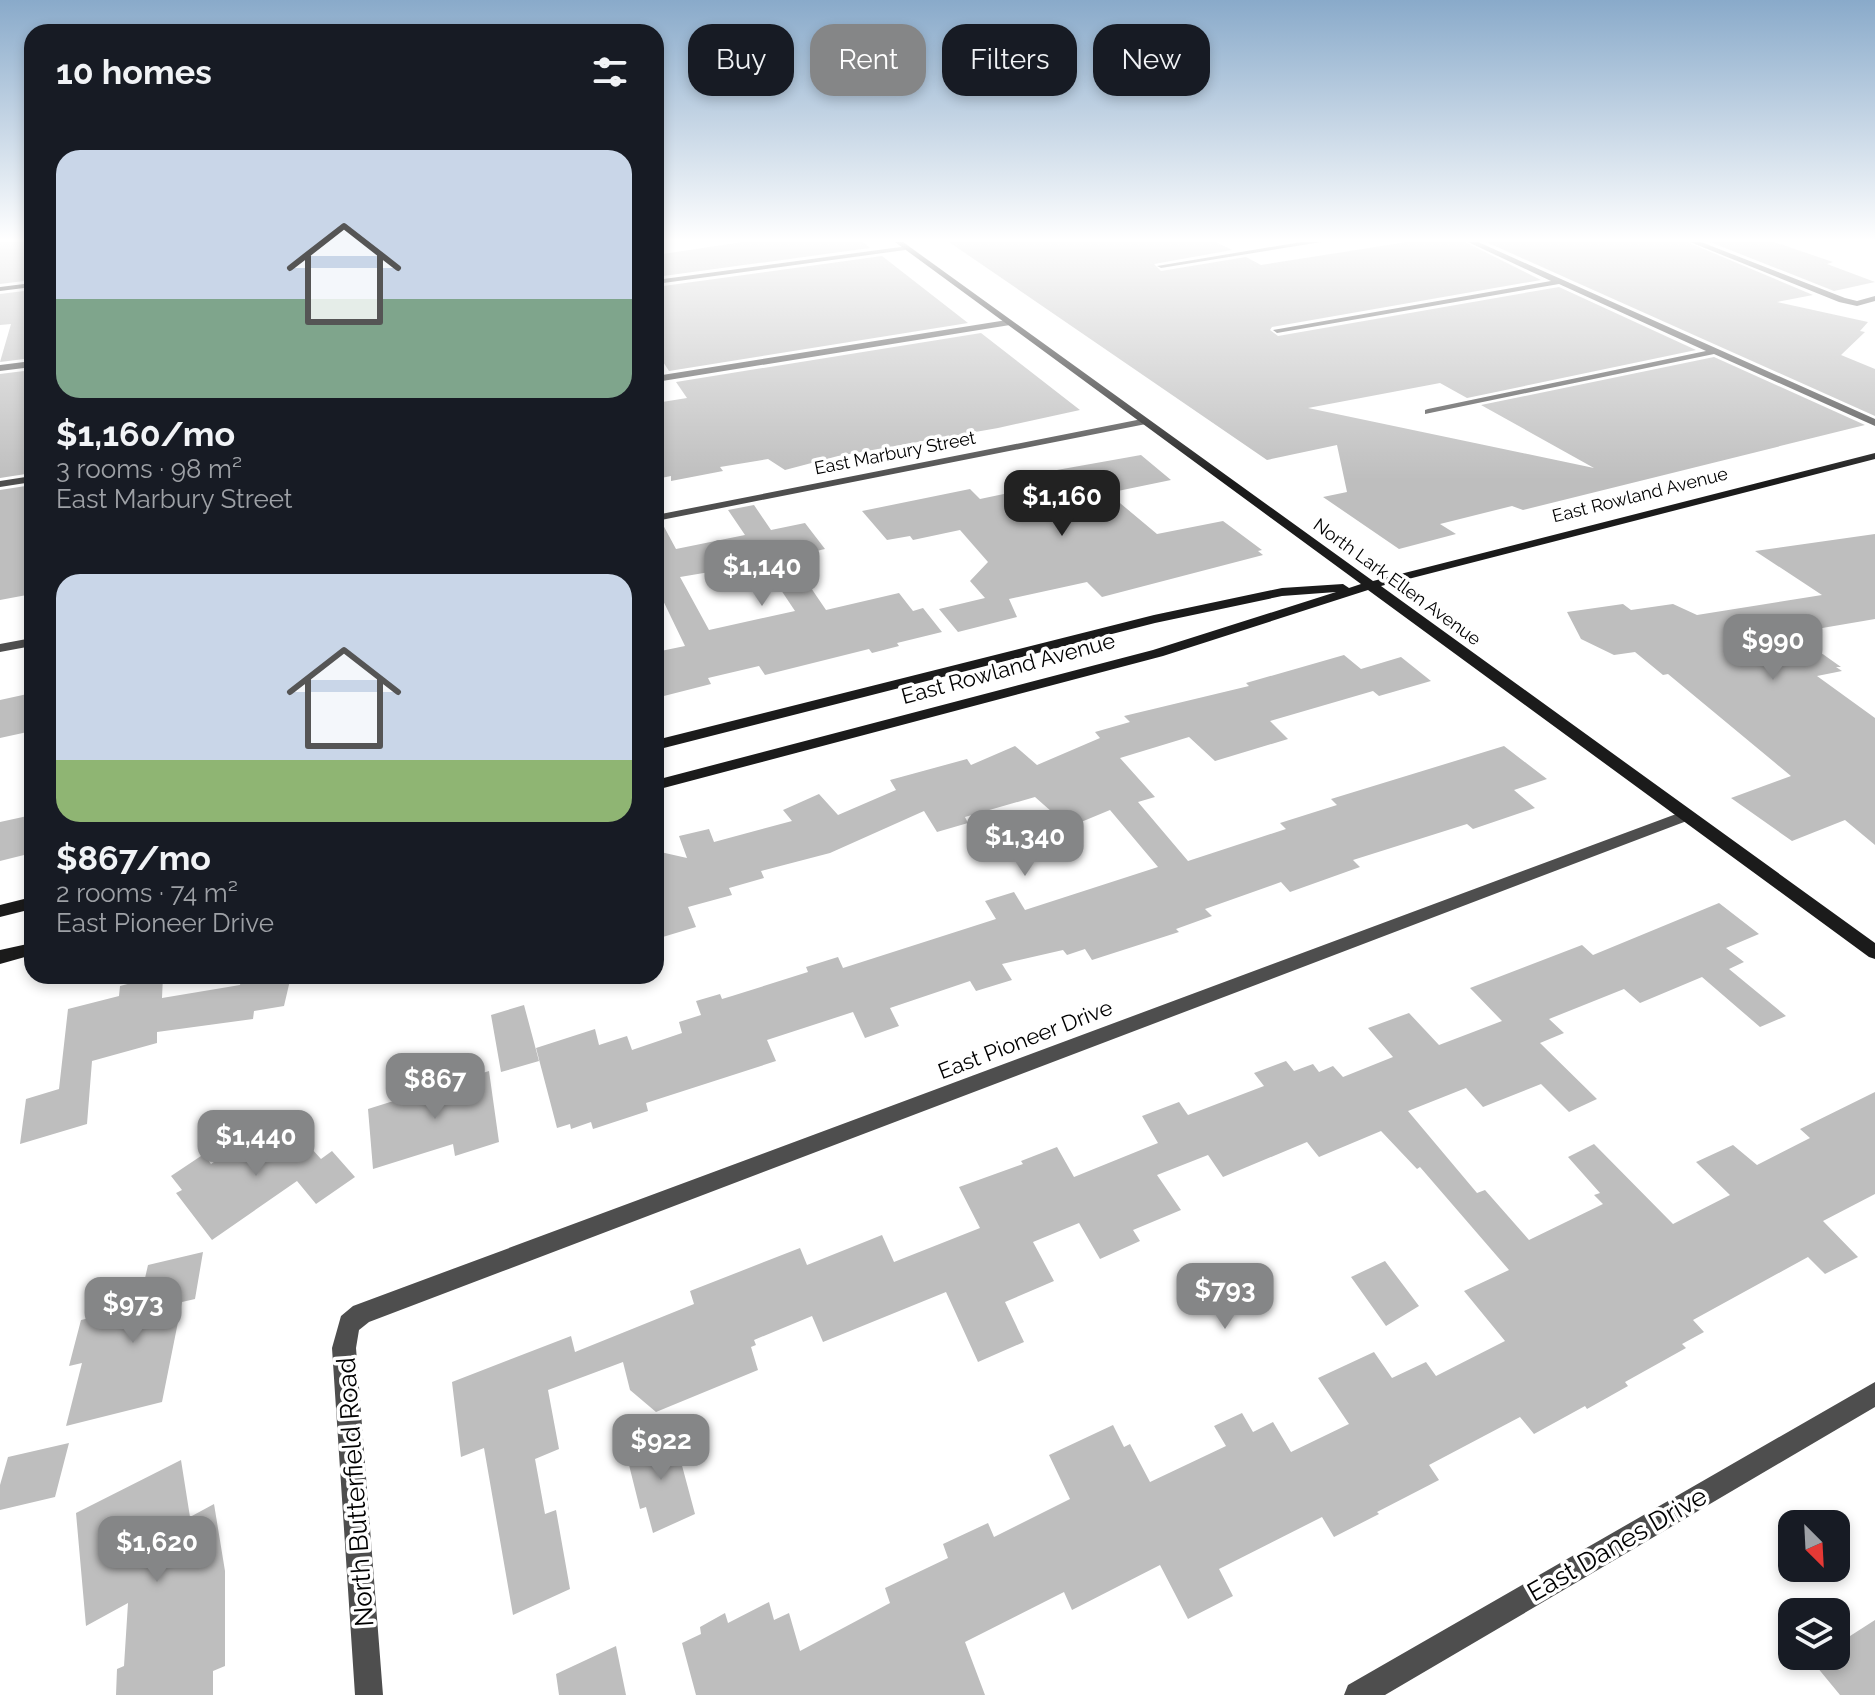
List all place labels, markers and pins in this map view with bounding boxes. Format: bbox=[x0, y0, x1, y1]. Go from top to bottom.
pin: $1,160 bbox=[997, 470, 1127, 538]
pin: $1,140 bbox=[697, 540, 827, 608]
pin: $990 bbox=[1726, 614, 1820, 682]
pin: $1,340 bbox=[960, 810, 1090, 878]
pin: $867 bbox=[388, 1053, 482, 1121]
pin: $1,440 bbox=[191, 1110, 321, 1178]
pin: $793 bbox=[1178, 1263, 1272, 1331]
pin: $973 bbox=[86, 1277, 180, 1345]
pin: $922 bbox=[614, 1414, 708, 1482]
pin: $1,620 bbox=[92, 1516, 222, 1584]

